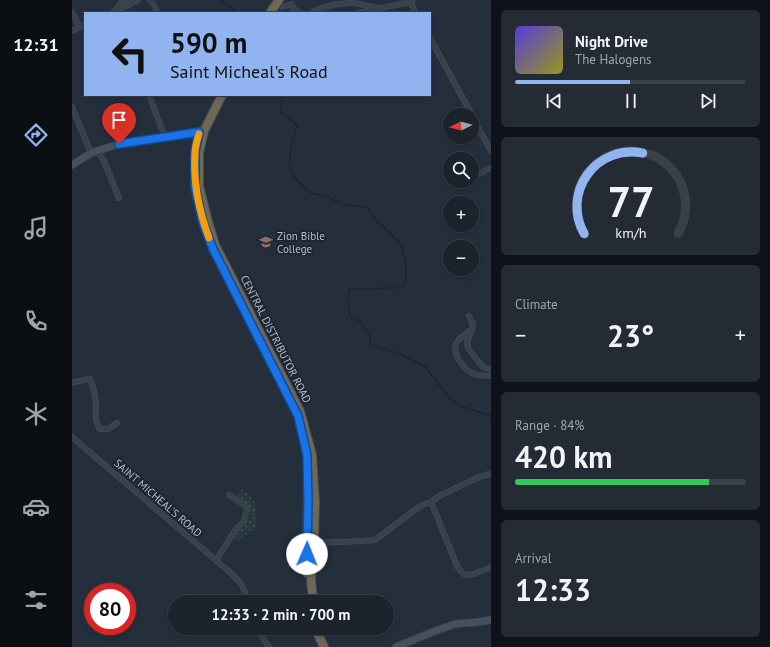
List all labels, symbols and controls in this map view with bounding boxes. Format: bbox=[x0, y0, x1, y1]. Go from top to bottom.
text: 590 m bbox=[170, 24, 247, 61]
icon: left bbox=[104, 28, 156, 80]
text: Night Drive bbox=[575, 32, 648, 51]
text: 12:31 bbox=[13, 33, 59, 56]
text: The Halogens bbox=[575, 51, 652, 68]
text: Saint Micheal's Road bbox=[170, 60, 328, 83]
icon: previous bbox=[543, 90, 565, 112]
icon: pause bbox=[620, 90, 642, 112]
icon: next bbox=[697, 90, 719, 112]
pin bbox=[102, 103, 136, 144]
north arrow bbox=[443, 108, 479, 144]
map controls bbox=[443, 108, 479, 276]
icon: arrive bbox=[108, 109, 130, 131]
icon: directions bbox=[22, 121, 50, 149]
button: search bbox=[443, 152, 479, 188]
text: 77 bbox=[607, 175, 654, 228]
button: + bbox=[443, 196, 479, 232]
icon: music bbox=[22, 214, 50, 242]
text: km/h bbox=[615, 223, 646, 242]
place label: Zion Bible College bbox=[277, 229, 325, 256]
school or university icon: Zion Bible College bbox=[258, 234, 274, 250]
button: − bbox=[443, 240, 479, 276]
street label: CENTRAL DISTRIBUTOR ROAD bbox=[238, 273, 314, 405]
text: Climate bbox=[515, 296, 558, 313]
icon: phone bbox=[22, 307, 50, 335]
text: 23° bbox=[607, 316, 654, 355]
text: − bbox=[515, 321, 526, 349]
text: + bbox=[735, 321, 746, 349]
icon: climate bbox=[22, 400, 50, 428]
text: Range · 84% bbox=[515, 417, 584, 434]
text: 420 km bbox=[515, 437, 613, 476]
street label: SAINT MICHEAL'S ROAD bbox=[111, 456, 205, 540]
icon: car bbox=[22, 493, 50, 521]
position arrow bbox=[286, 533, 328, 575]
text: Arrival bbox=[515, 550, 551, 567]
text: 12:33 bbox=[515, 570, 591, 609]
speed limit sign: 80 bbox=[84, 583, 136, 635]
icon: filters bbox=[22, 586, 50, 614]
text: 12:33 · 2 min · 700 m bbox=[212, 605, 350, 624]

